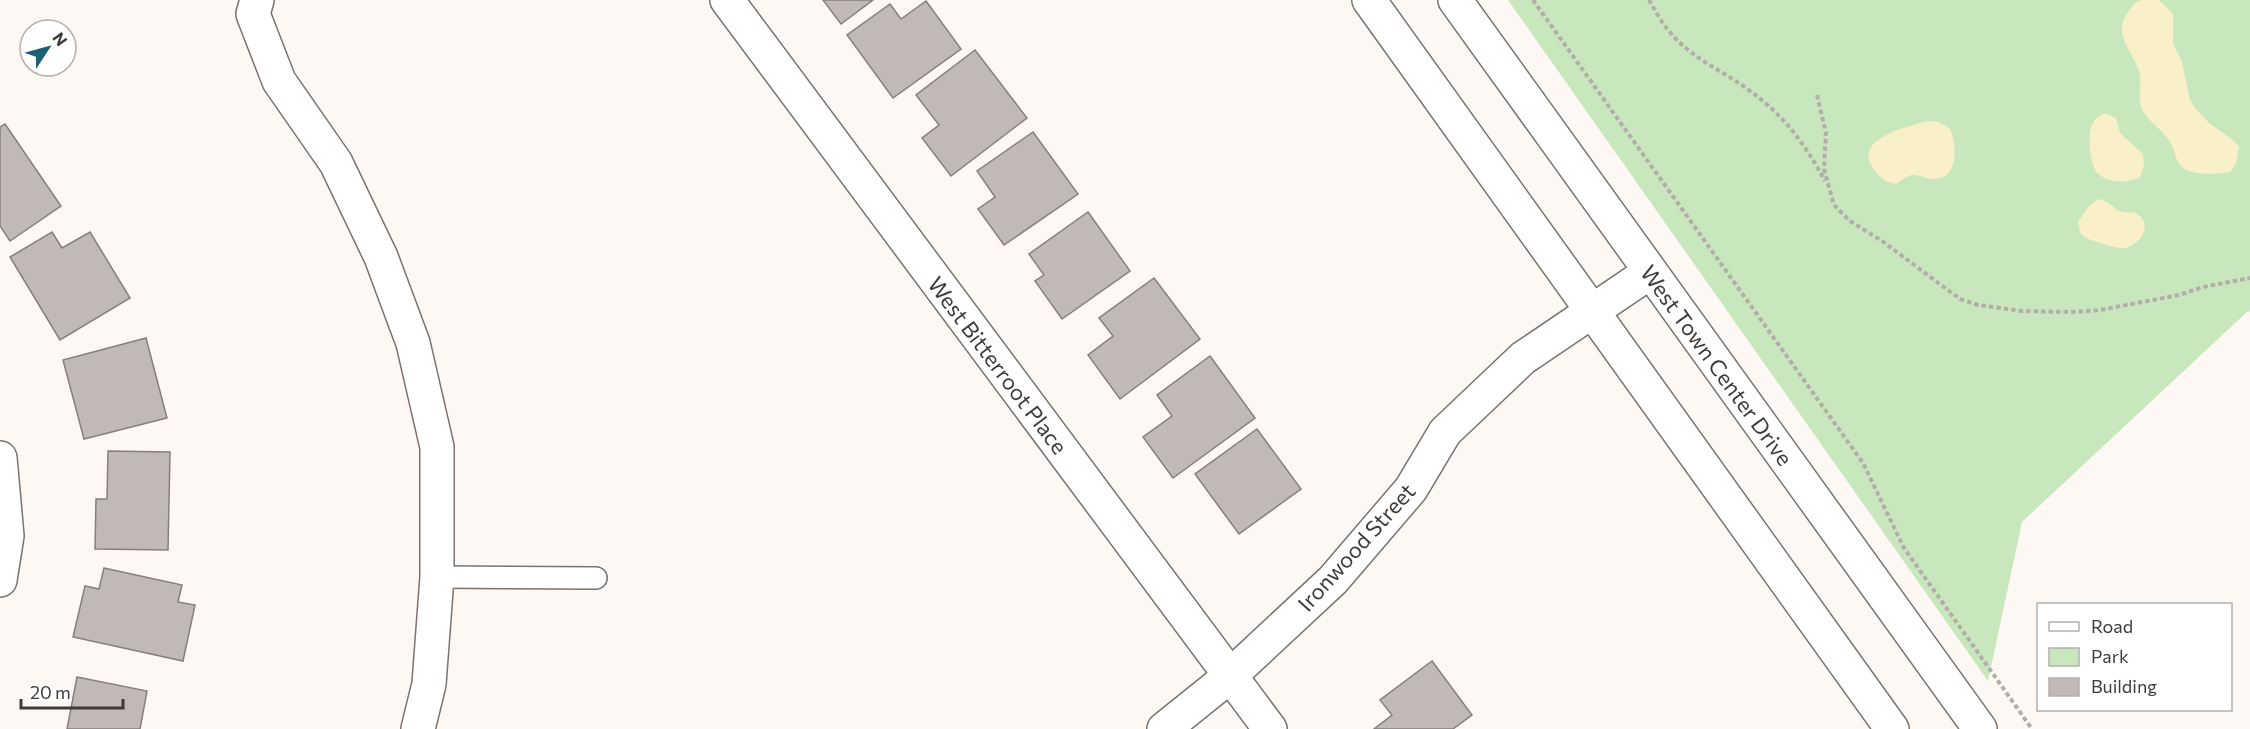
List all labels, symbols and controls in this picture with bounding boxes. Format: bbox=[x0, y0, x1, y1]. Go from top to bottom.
north arrow bbox=[18, 18, 78, 78]
text: N bbox=[49, 28, 72, 49]
street label: West Town Center Drive bbox=[1635, 260, 1799, 470]
street label: West Bitterroot Place bbox=[923, 271, 1073, 459]
street label: Ironwood Street bbox=[1292, 478, 1420, 616]
legend bbox=[2037, 603, 2232, 711]
text: Road bbox=[2091, 615, 2133, 637]
text: Park bbox=[2091, 645, 2129, 667]
scale bar bbox=[21, 672, 123, 710]
text: Building bbox=[2091, 675, 2157, 697]
text: 20 m bbox=[30, 681, 71, 703]

